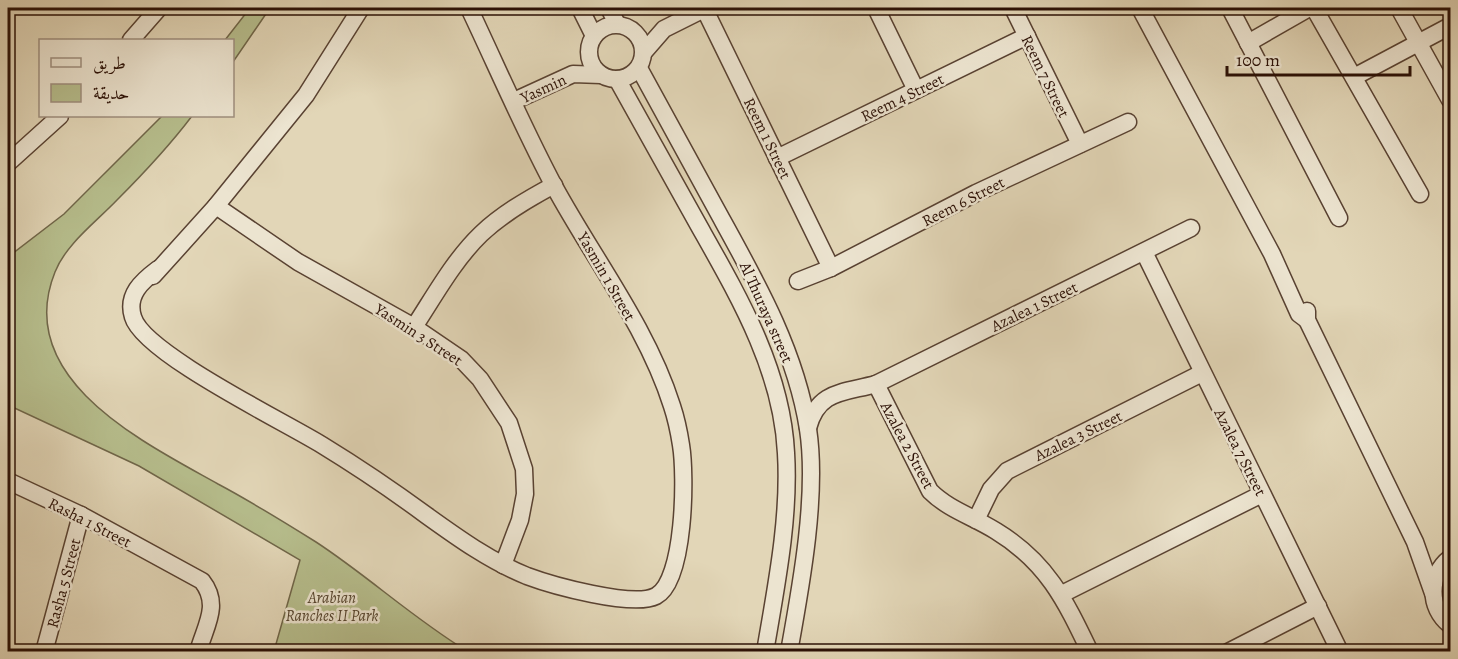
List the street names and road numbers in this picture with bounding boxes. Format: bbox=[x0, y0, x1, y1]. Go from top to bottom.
street label: Reem 7 Street bbox=[1016, 31, 1075, 121]
street label: Reem 4 Street bbox=[857, 68, 948, 127]
street label: Yasmin bbox=[516, 69, 570, 109]
street label: Reem 1 Street bbox=[738, 94, 796, 183]
street label: Reem 6 Street bbox=[918, 172, 1009, 232]
street label: Yasmin 1 Street bbox=[571, 227, 640, 325]
street label: Al Thuraya street bbox=[734, 257, 798, 366]
street label: Azalea 1 Street bbox=[987, 276, 1081, 338]
street label: Yasmin 3 Street bbox=[369, 298, 467, 371]
street label: Azalea 2 Street bbox=[874, 397, 939, 493]
street label: Azalea 7 Street bbox=[1208, 404, 1271, 500]
street label: Azalea 3 Street bbox=[1030, 405, 1126, 467]
street label: Rasha 1 Street bbox=[44, 493, 135, 553]
street label: Rasha 5 Street bbox=[41, 536, 86, 630]

